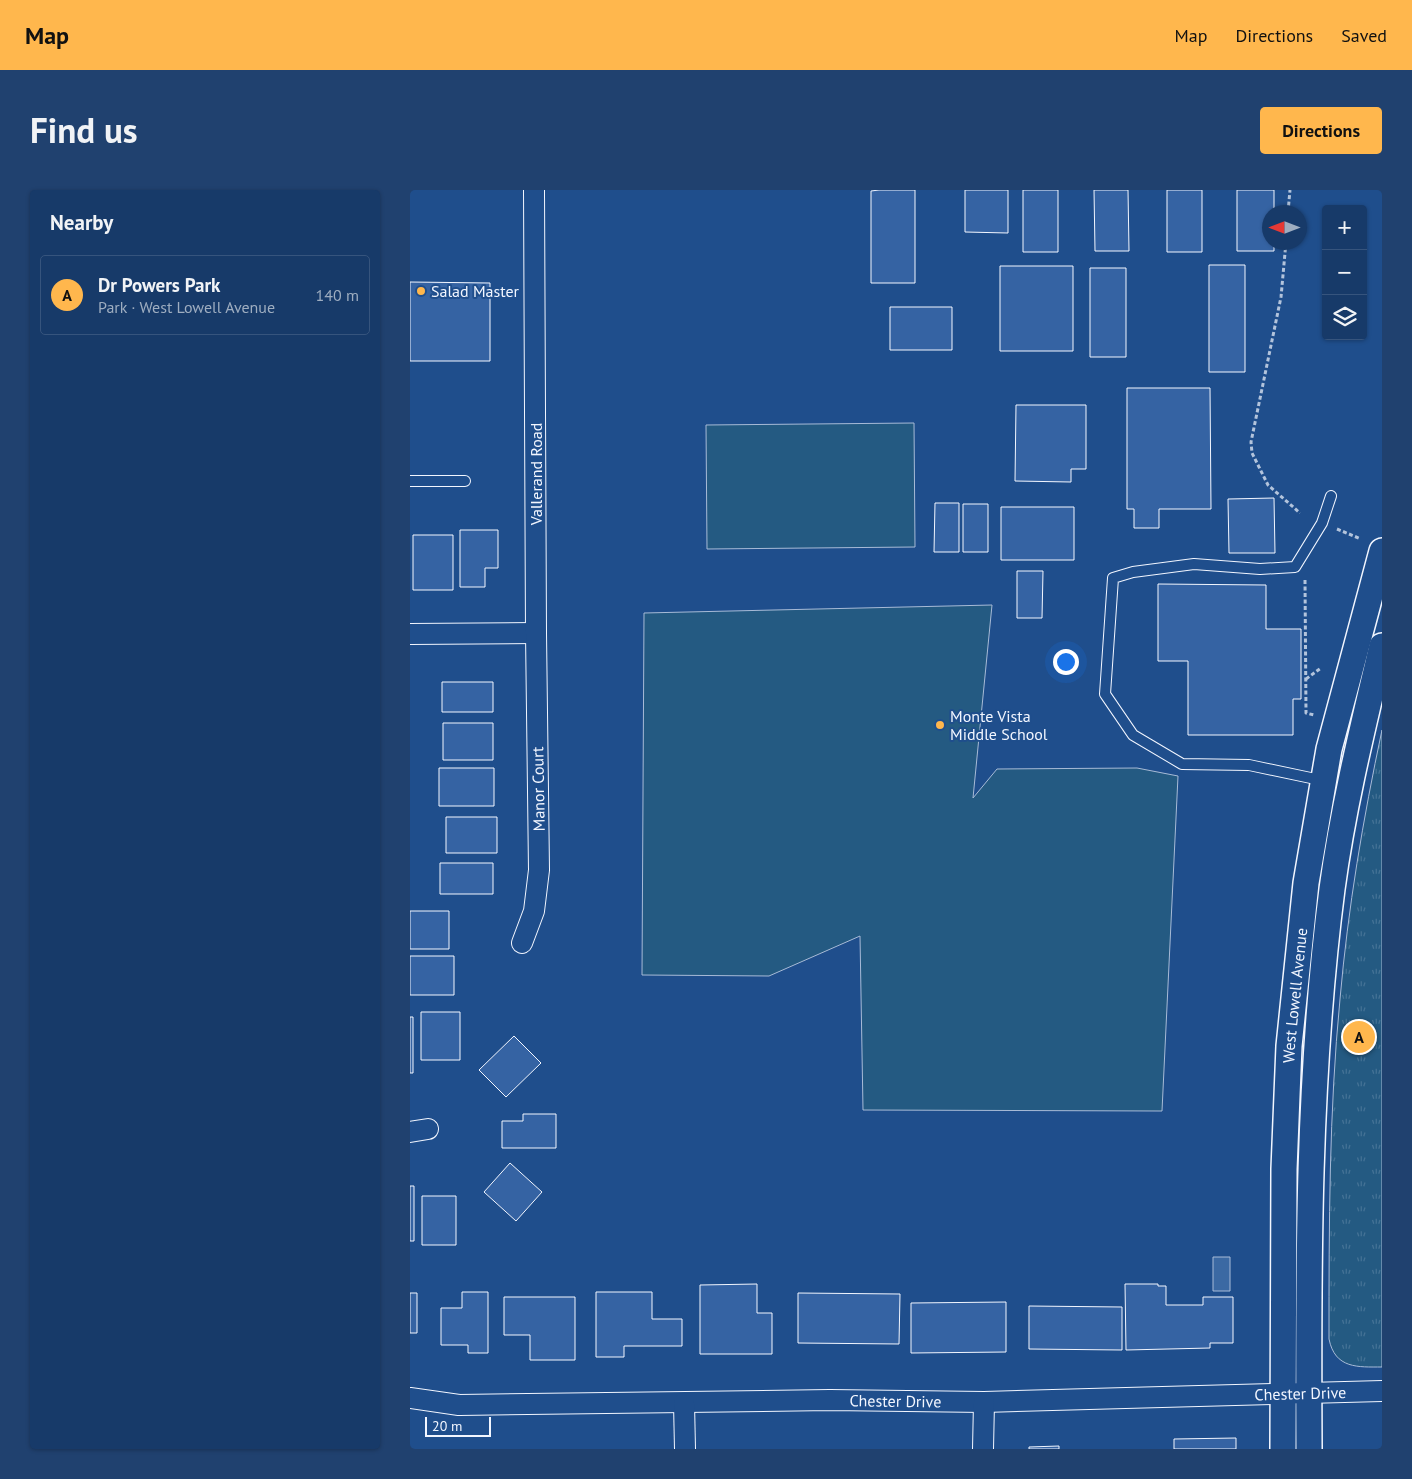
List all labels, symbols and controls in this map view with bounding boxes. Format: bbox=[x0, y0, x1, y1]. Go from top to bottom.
text: Map bbox=[25, 20, 69, 51]
text: Map bbox=[1175, 24, 1207, 47]
text: Directions bbox=[1235, 24, 1313, 47]
text: Saved bbox=[1341, 24, 1387, 47]
text: Find us bbox=[30, 107, 138, 153]
button: Directions bbox=[1260, 107, 1382, 154]
north arrow bbox=[1262, 205, 1307, 250]
map controls bbox=[1322, 205, 1367, 340]
button: + bbox=[1322, 205, 1367, 250]
text: Nearby bbox=[50, 209, 113, 236]
button: − bbox=[1322, 250, 1367, 295]
text: Dr Powers Park bbox=[98, 273, 220, 297]
place label: Salad Master bbox=[431, 281, 520, 301]
text: A bbox=[62, 285, 72, 305]
text: 140 m bbox=[316, 285, 359, 305]
marker: Salad Master bbox=[415, 285, 427, 297]
button: layers bbox=[1322, 295, 1367, 340]
text: Park · West Lowell Avenue bbox=[98, 297, 275, 317]
street label: Vallerand Road bbox=[526, 423, 546, 526]
your location bbox=[1053, 649, 1079, 675]
place label: Monte Vista Middle School bbox=[950, 706, 1048, 744]
marker: Monte Vista Middle School bbox=[934, 719, 946, 731]
street label: Manor Court bbox=[527, 746, 549, 832]
street label: West Lowell Avenue bbox=[1278, 927, 1311, 1063]
pin: A bbox=[1343, 1018, 1375, 1056]
street label: Chester Drive bbox=[1254, 1382, 1347, 1405]
street label: Chester Drive bbox=[849, 1390, 942, 1411]
scale bar bbox=[425, 1414, 491, 1437]
text: 20 m bbox=[432, 1417, 462, 1435]

